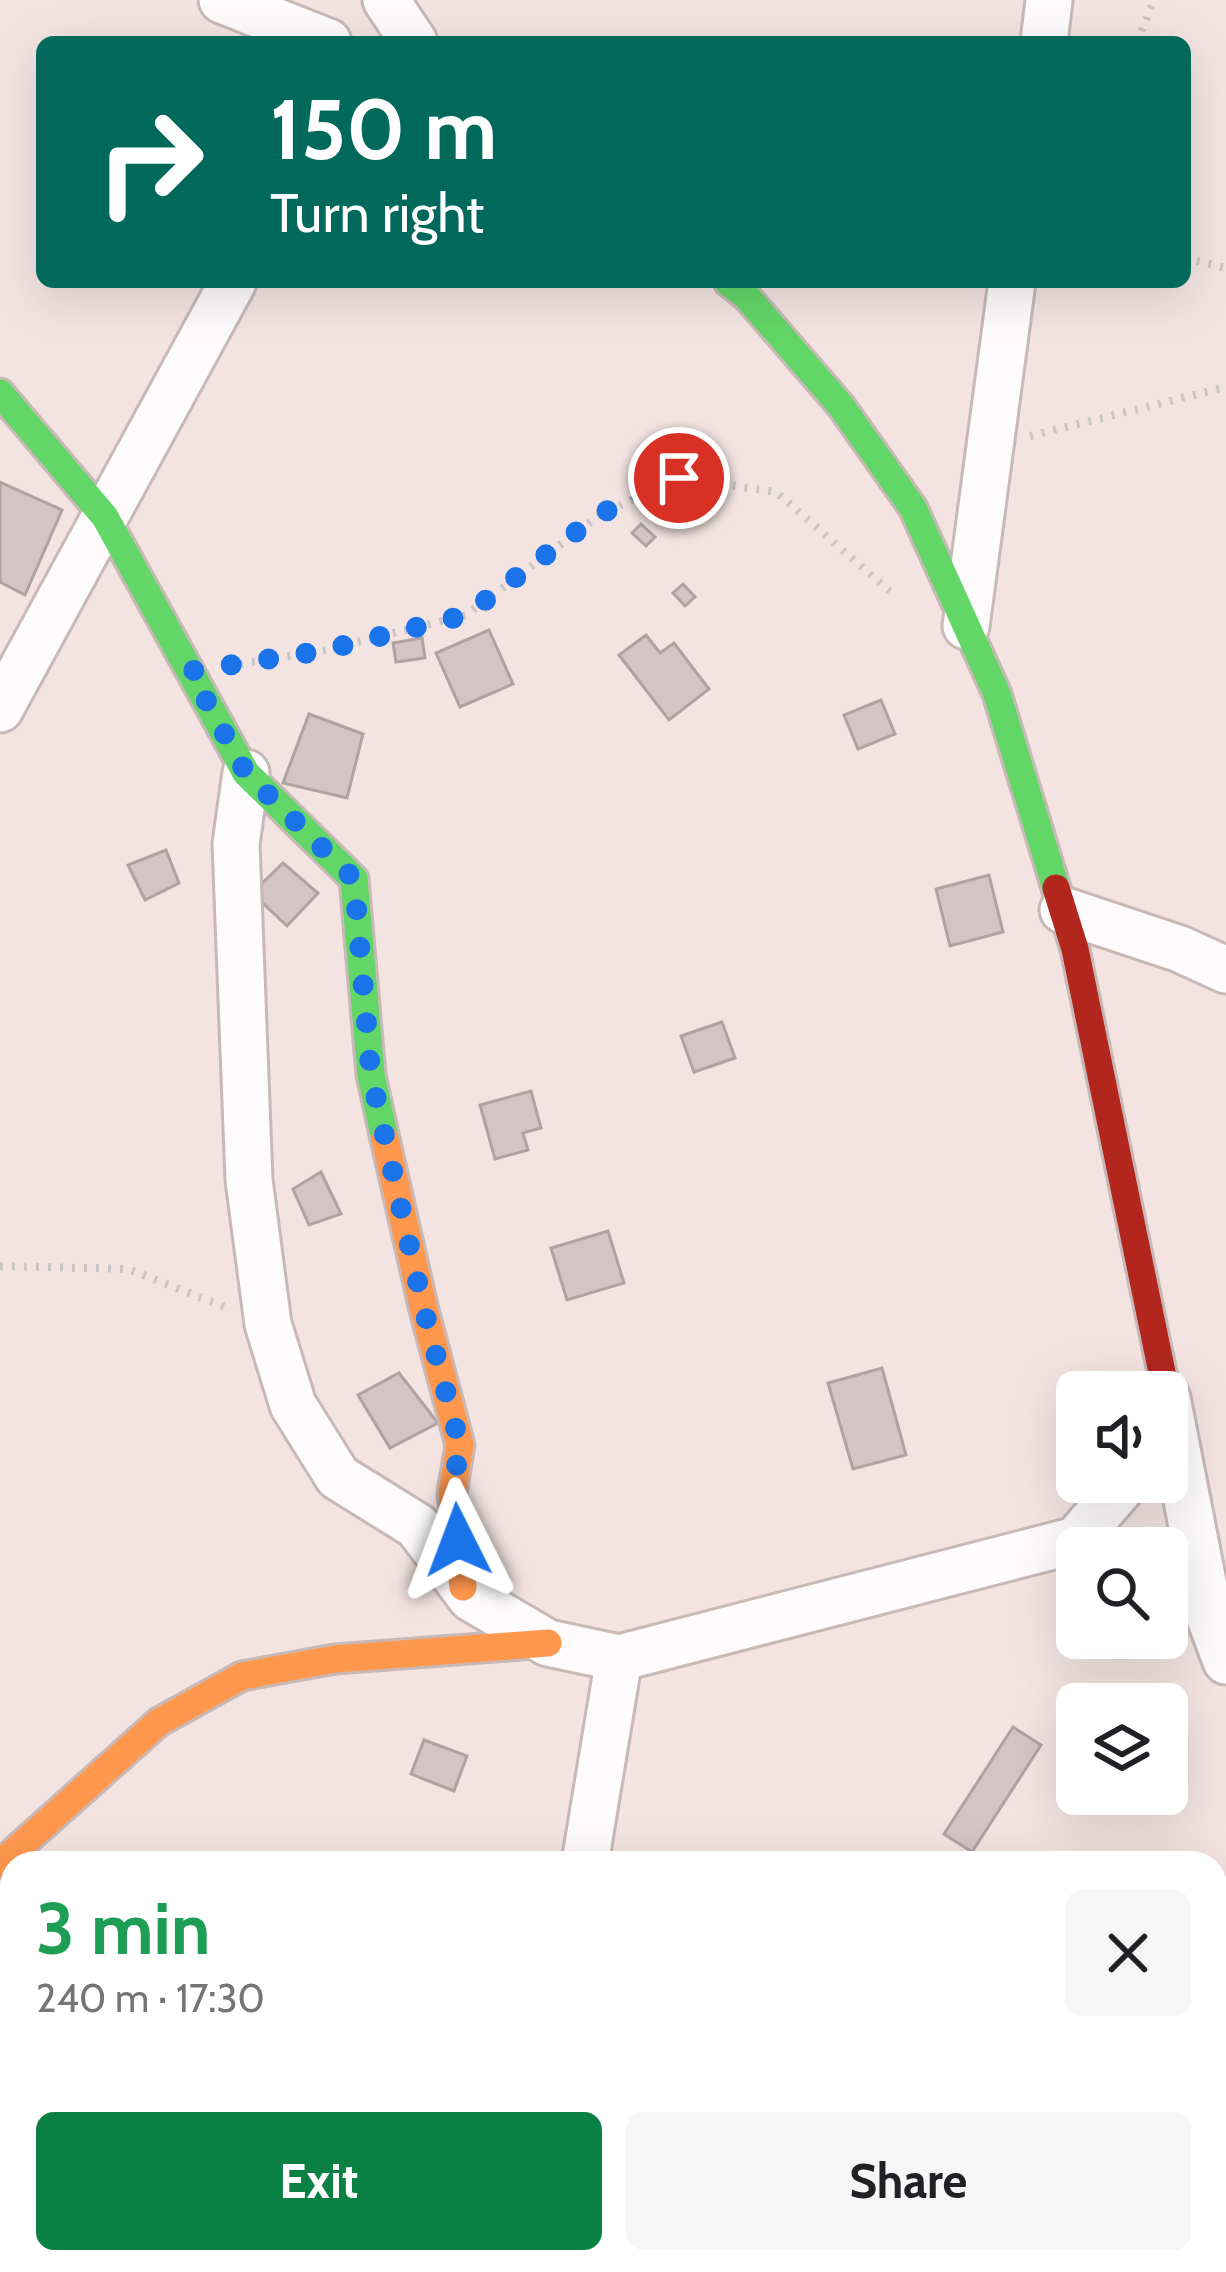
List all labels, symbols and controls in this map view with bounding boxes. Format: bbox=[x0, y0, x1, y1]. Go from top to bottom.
text: 150 m bbox=[270, 78, 497, 180]
icon: right bbox=[72, 84, 228, 240]
text: Turn right bbox=[270, 180, 484, 246]
pin bbox=[628, 427, 730, 529]
icon: arrive bbox=[646, 445, 712, 511]
map controls bbox=[1056, 1371, 1188, 1815]
button: sound bbox=[1056, 1371, 1188, 1503]
position arrow bbox=[395, 1477, 521, 1603]
button: search bbox=[1056, 1527, 1188, 1659]
button: layers bbox=[1056, 1683, 1188, 1815]
text: 3 min bbox=[36, 1885, 211, 1972]
button: close bbox=[1065, 1890, 1191, 2016]
text: 240 m · 17:30 bbox=[36, 1974, 265, 2022]
button: Exit bbox=[36, 2112, 602, 2250]
button: Share bbox=[626, 2112, 1191, 2250]

